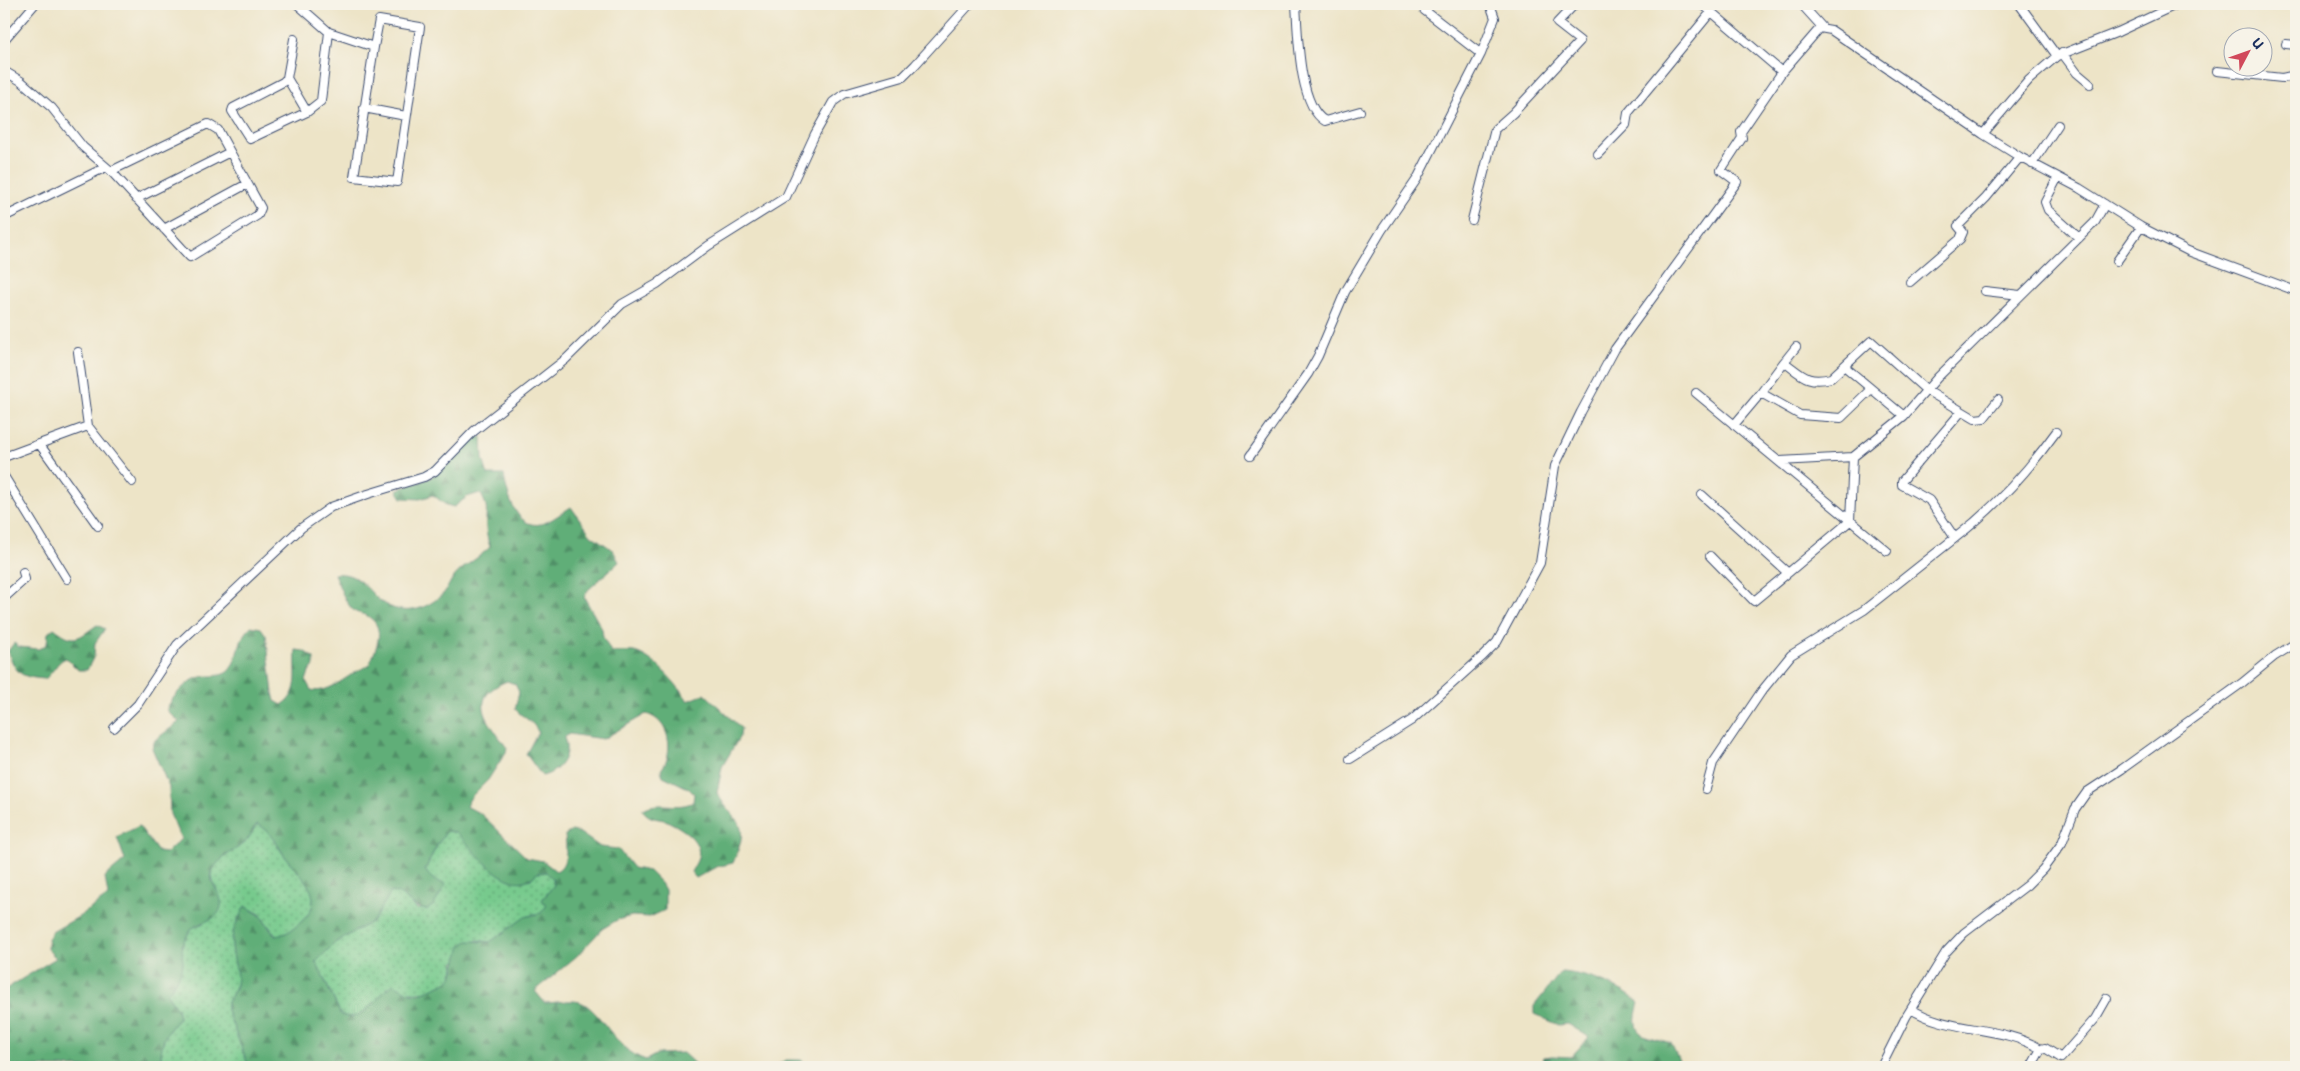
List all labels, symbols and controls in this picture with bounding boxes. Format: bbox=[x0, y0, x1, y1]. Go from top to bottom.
north arrow bbox=[2222, 28, 2272, 78]
text: U bbox=[2248, 33, 2269, 53]

